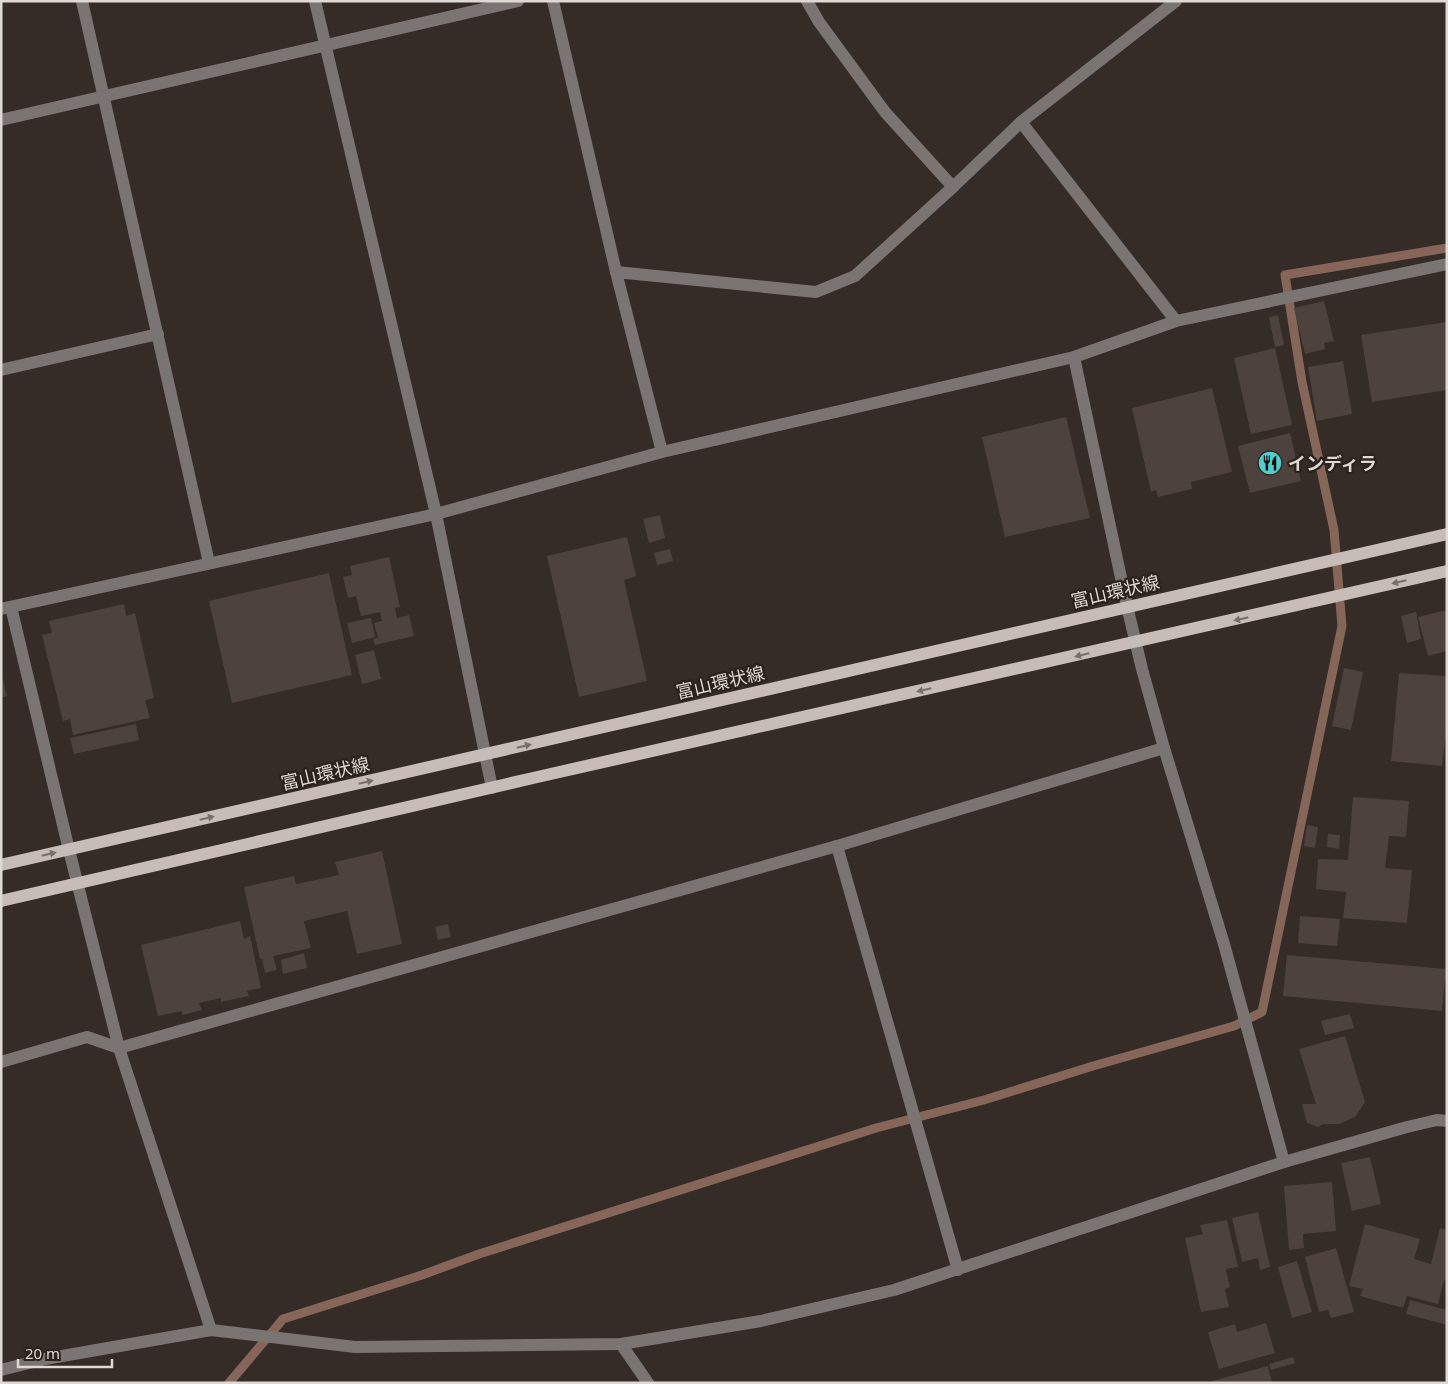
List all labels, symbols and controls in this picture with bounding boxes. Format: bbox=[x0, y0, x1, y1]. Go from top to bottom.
restaurant icon: インディラ bbox=[1257, 450, 1283, 476]
place label: インディラ bbox=[1288, 451, 1377, 475]
street label: 富山環状線 bbox=[1068, 569, 1162, 613]
one-way arrow bbox=[1392, 578, 1407, 586]
one-way arrow bbox=[1233, 615, 1248, 623]
one-way arrow bbox=[1075, 651, 1090, 659]
street label: 富山環状線 bbox=[673, 660, 767, 704]
one-way arrow bbox=[916, 686, 931, 694]
one-way arrow bbox=[516, 742, 532, 750]
street label: 富山環状線 bbox=[278, 751, 372, 795]
one-way arrow bbox=[358, 778, 373, 786]
one-way arrow bbox=[200, 814, 215, 822]
one-way arrow bbox=[41, 850, 56, 858]
scale bar bbox=[18, 1336, 111, 1368]
text: 20 m bbox=[25, 1343, 60, 1363]

